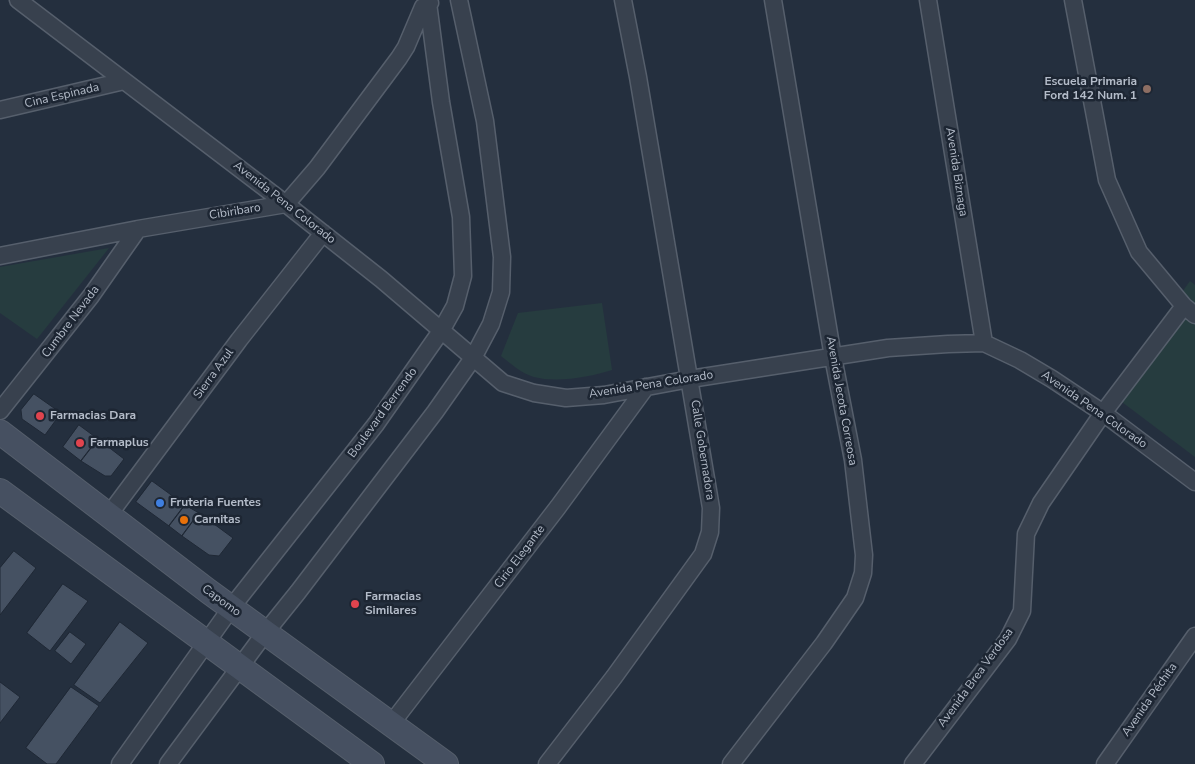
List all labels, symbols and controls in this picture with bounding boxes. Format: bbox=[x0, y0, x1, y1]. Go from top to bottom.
place label: Escuela Primaria Ford 142 Num. 1 bbox=[1044, 75, 1137, 103]
street label: Cina Espinada bbox=[23, 80, 101, 112]
marker: Escuela Primaria Ford 142 Num. 1 bbox=[1141, 83, 1153, 95]
street label: Avenida Biznaga bbox=[942, 126, 970, 218]
street label: Avenida Pena Colorado bbox=[230, 159, 338, 247]
street label: Cibiribaro bbox=[208, 201, 262, 223]
street label: Cumbre Nevada bbox=[39, 283, 103, 361]
street label: Avenida Jecota Correosa bbox=[823, 335, 859, 467]
street label: Sierra Azul bbox=[191, 346, 237, 402]
street label: Boulevard Berrendo bbox=[345, 365, 421, 461]
street label: Avenida Pena Colorado bbox=[588, 368, 714, 402]
street label: Avenida Pena Colorado bbox=[1038, 368, 1150, 452]
street label: Calle Gobernadora bbox=[687, 399, 717, 501]
place label: Farmacias Dara bbox=[50, 409, 136, 423]
marker: Farmacias Dara bbox=[34, 410, 46, 422]
place label: Farmaplus bbox=[90, 436, 149, 450]
marker: Farmaplus bbox=[74, 437, 86, 449]
place label: Fruteria Fuentes bbox=[170, 496, 261, 510]
marker: Fruteria Fuentes bbox=[154, 497, 166, 509]
place label: Carnitas bbox=[194, 513, 240, 527]
marker: Carnitas bbox=[178, 514, 190, 526]
street label: Cirio Elegante bbox=[492, 523, 548, 591]
street label: Capomo bbox=[199, 582, 243, 620]
place label: Farmacias Similares bbox=[365, 590, 421, 618]
marker: Farmacias Similares bbox=[349, 598, 361, 610]
street label: Avenida Brea Verdosa bbox=[935, 626, 1017, 730]
street label: Avenida Péchita bbox=[1119, 660, 1181, 740]

